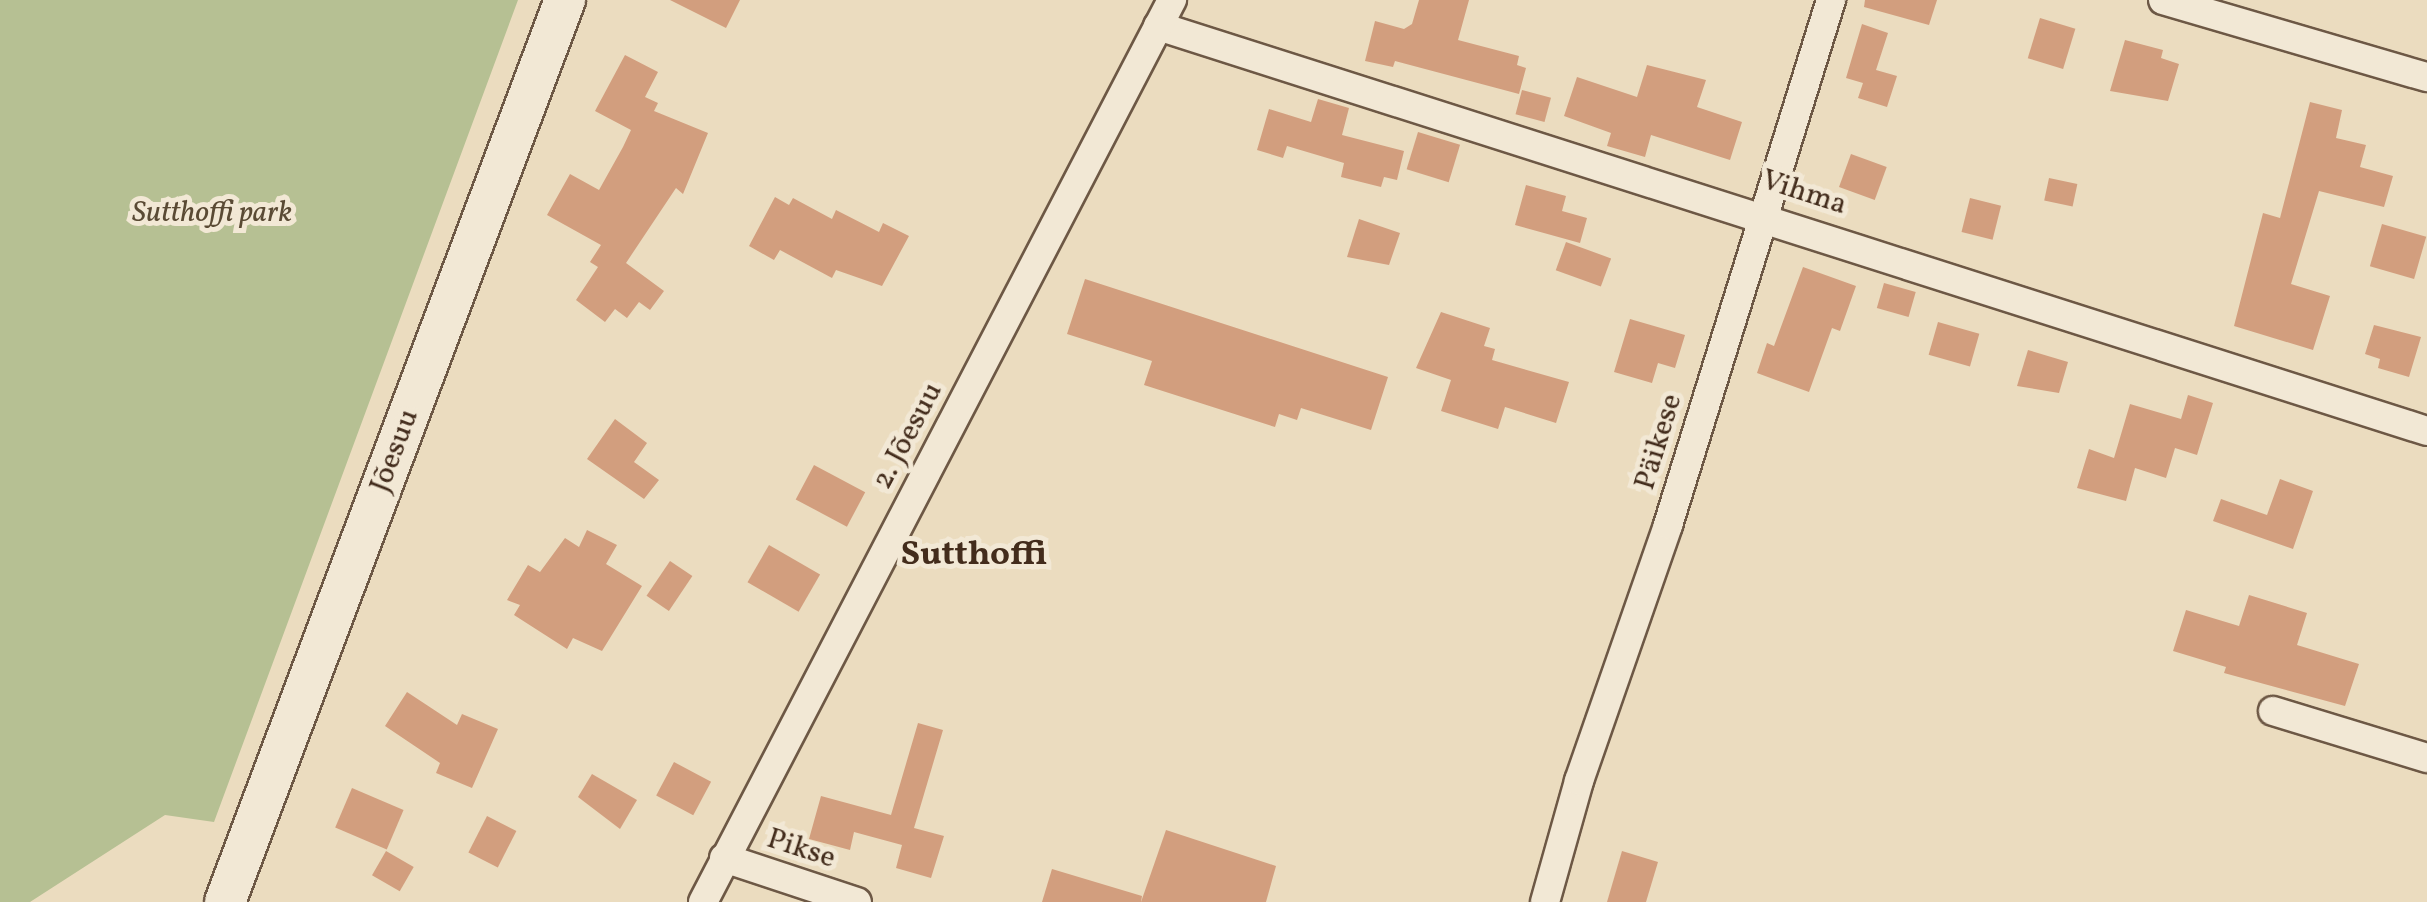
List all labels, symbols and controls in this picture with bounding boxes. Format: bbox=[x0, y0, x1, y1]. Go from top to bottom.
street label: Vihma bbox=[1757, 162, 1851, 224]
park label: Sutthoffi park bbox=[132, 195, 292, 231]
street label: 2. Jõesuu bbox=[865, 376, 951, 496]
street label: Päikese bbox=[1627, 390, 1691, 494]
street label: Jõesuu bbox=[363, 404, 427, 498]
district label: Sutthoffi bbox=[901, 534, 1047, 576]
street label: Pikse bbox=[762, 821, 840, 877]

